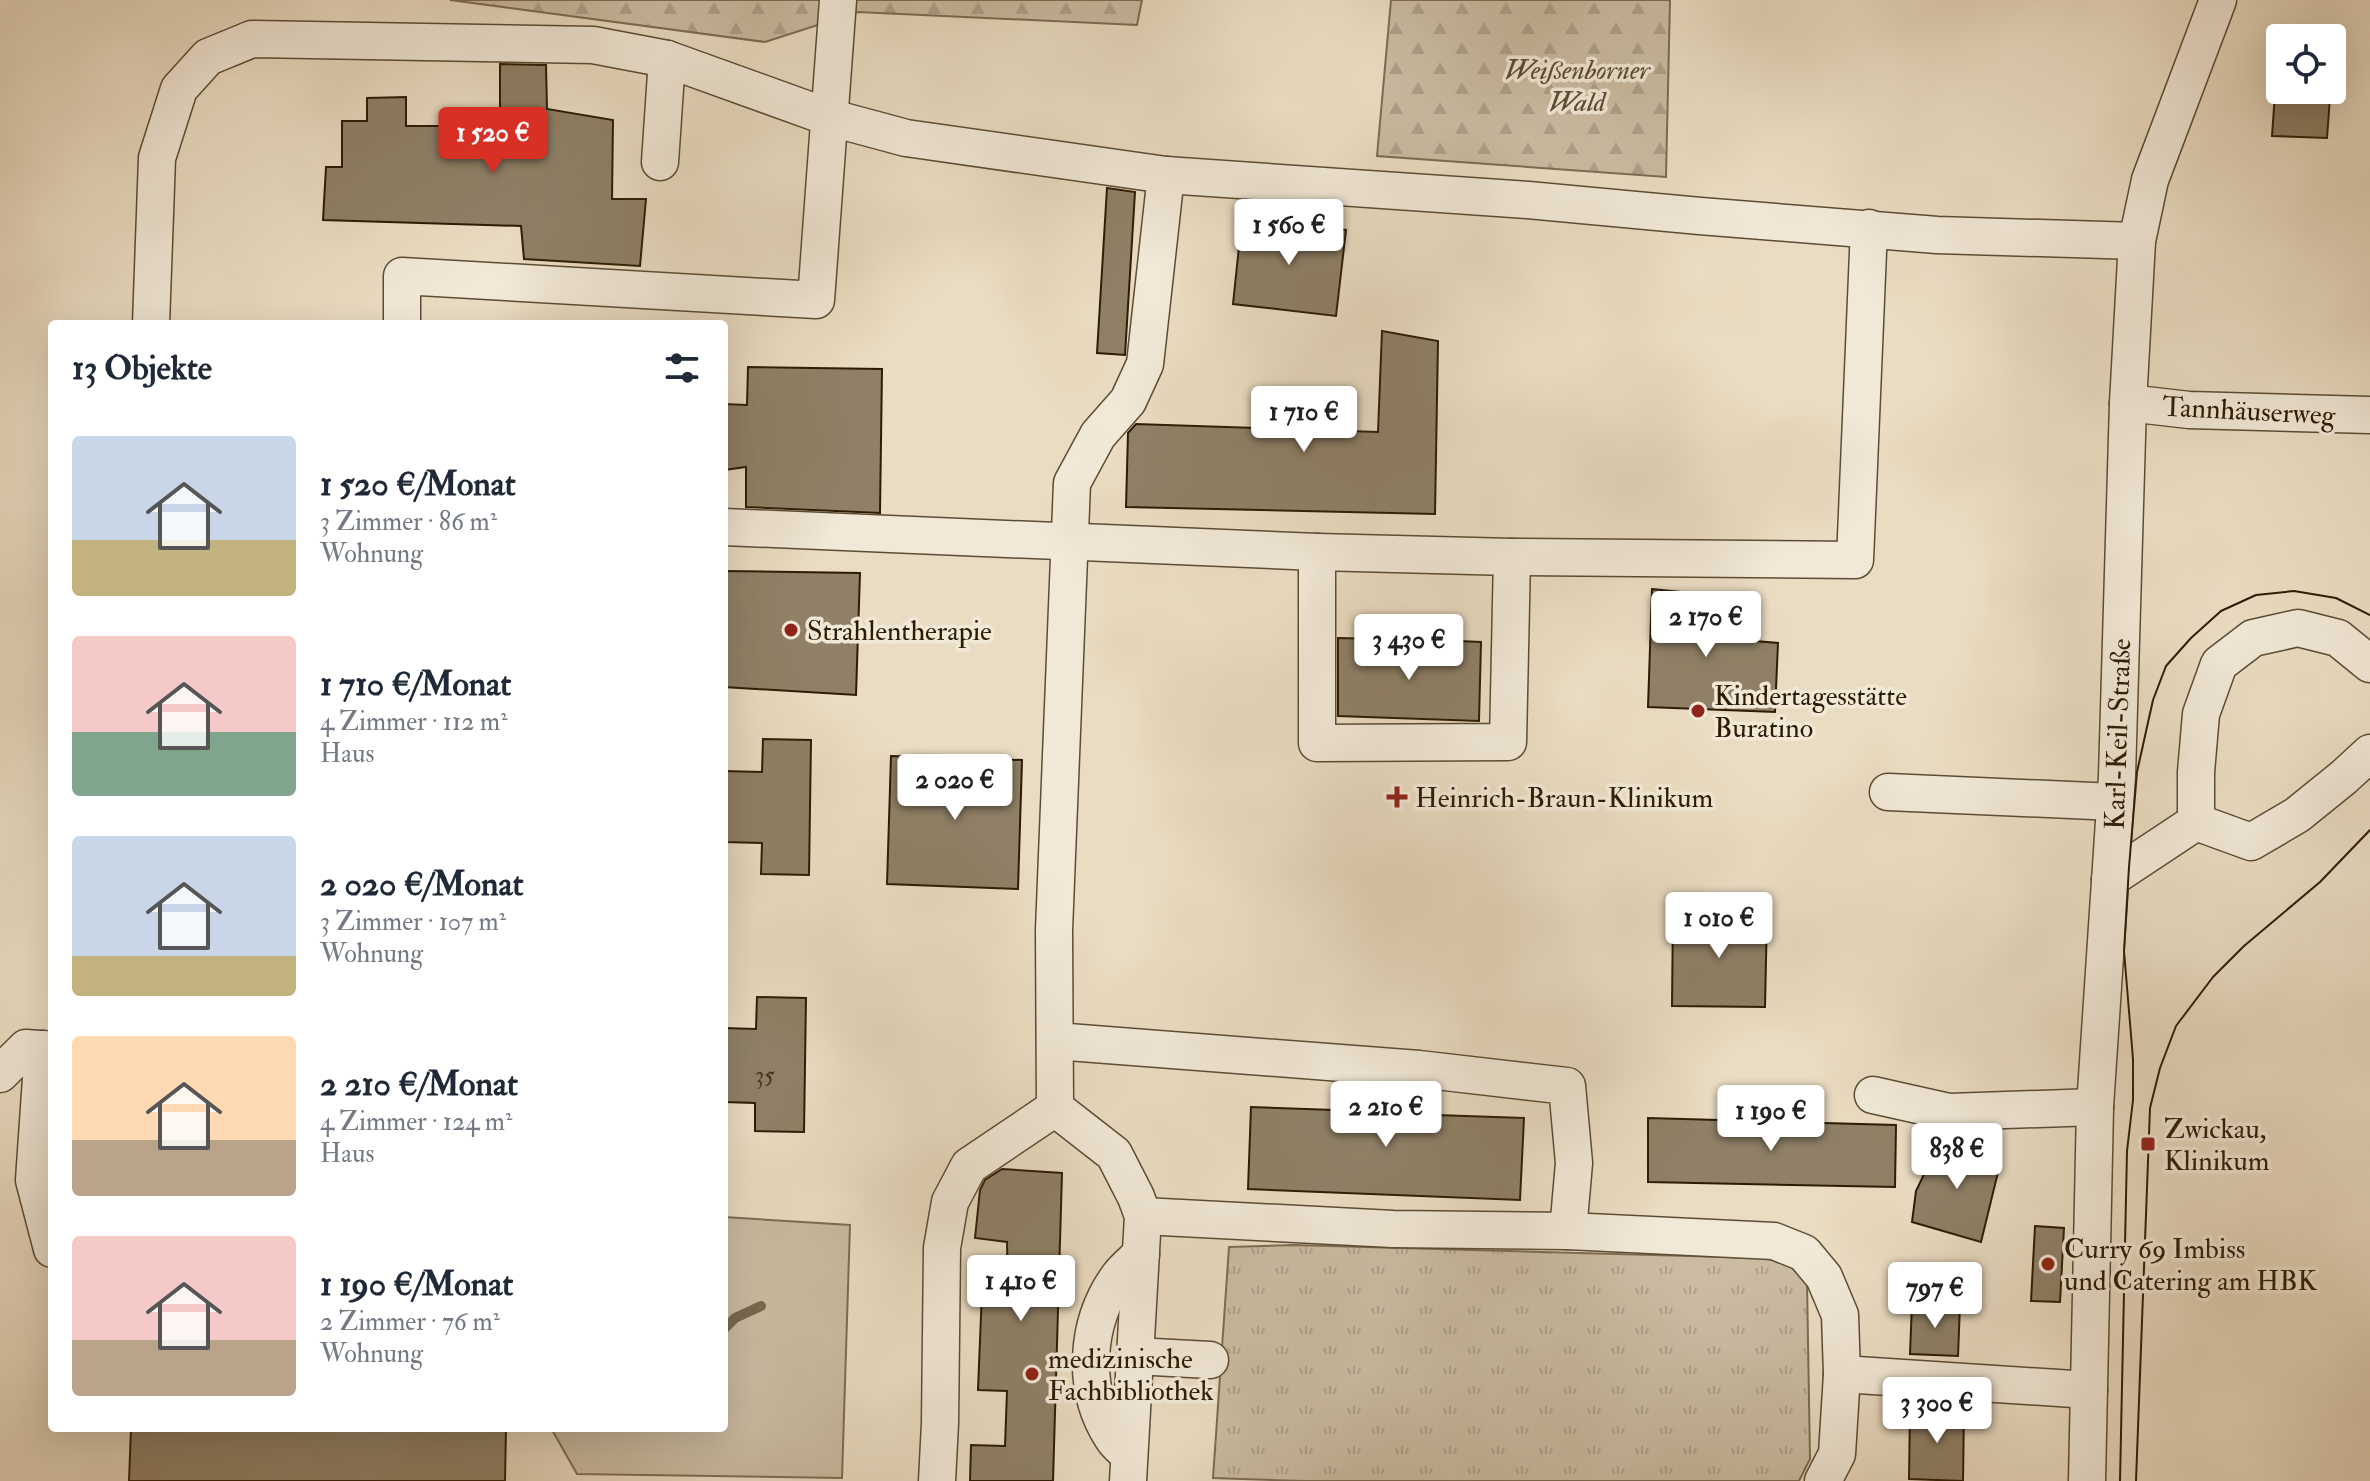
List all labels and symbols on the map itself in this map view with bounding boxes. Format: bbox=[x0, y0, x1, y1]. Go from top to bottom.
park label: Weißenborner Wald bbox=[1504, 53, 1651, 120]
pin: 1 520 € bbox=[419, 107, 567, 175]
pin: 1 560 € bbox=[1215, 199, 1363, 267]
pin: 1 710 € bbox=[1230, 386, 1378, 454]
street label: Tannhäuserweg bbox=[2162, 389, 2337, 434]
pin: 2 170 € bbox=[1632, 591, 1780, 659]
place label: Strahlentherapie bbox=[807, 614, 992, 649]
pin: 3 430 € bbox=[1335, 614, 1483, 682]
marker: Strahlentherapie bbox=[782, 621, 800, 639]
street label: Karl-Keil-Straße bbox=[2098, 638, 2139, 830]
place label: Kindertagesstätte Buratino bbox=[1714, 679, 1907, 746]
marker: Kindertagesstätte Buratino bbox=[1689, 702, 1707, 720]
pin: 2 020 € bbox=[881, 754, 1029, 822]
place label: Heinrich-Braun-Klinikum bbox=[1415, 781, 1713, 816]
marker: Heinrich-Braun-Klinikum bbox=[1386, 786, 1408, 808]
pin: 1 010 € bbox=[1645, 892, 1793, 960]
house number: 35 bbox=[755, 1060, 775, 1091]
pin: 2 210 € bbox=[1312, 1081, 1460, 1149]
pin: 1 190 € bbox=[1697, 1085, 1845, 1153]
place label: Zwickau, Klinikum bbox=[2164, 1112, 2270, 1179]
pin: 838 € bbox=[1901, 1123, 2013, 1191]
marker: Zwickau, Klinikum bbox=[2139, 1135, 2157, 1153]
place label: Curry 69 Imbiss und Catering am HBK bbox=[2064, 1232, 2318, 1299]
pin: 1 410 € bbox=[947, 1255, 1095, 1323]
marker: Curry 69 Imbiss und Catering am HBK bbox=[2039, 1255, 2057, 1273]
pin: 797 € bbox=[1879, 1262, 1991, 1330]
place label: medizinische Fachbibliothek bbox=[1048, 1342, 1214, 1409]
marker: medizinische Fachbibliothek bbox=[1023, 1365, 1041, 1383]
pin: 3 300 € bbox=[1863, 1377, 2011, 1445]

